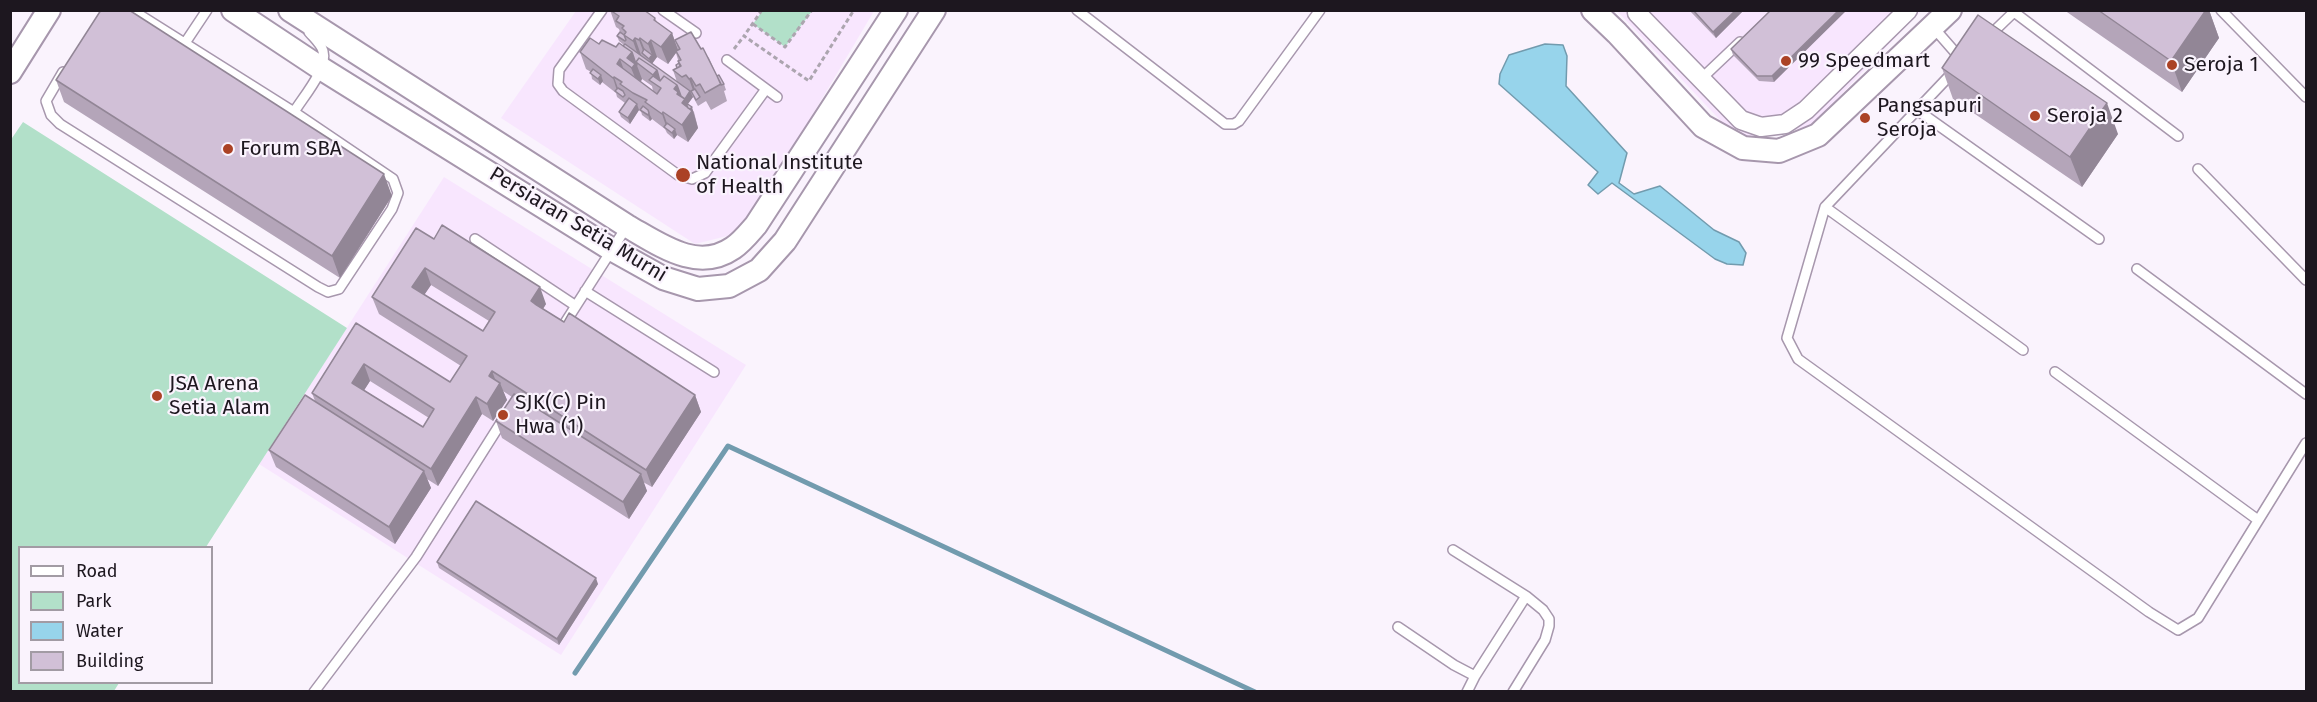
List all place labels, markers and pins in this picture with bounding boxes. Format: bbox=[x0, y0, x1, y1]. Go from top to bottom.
place label: 99 Speedmart bbox=[1798, 48, 1930, 74]
place label: Seroja 1 bbox=[2184, 52, 2259, 78]
marker: 99 Speedmart bbox=[1779, 54, 1793, 68]
marker: Seroja 1 bbox=[2165, 58, 2179, 72]
place label: Pangsapuri Seroja bbox=[1877, 93, 1982, 143]
place label: Seroja 2 bbox=[2047, 103, 2123, 129]
marker: Seroja 2 bbox=[2028, 109, 2042, 123]
marker: Pangsapuri Seroja bbox=[1858, 111, 1872, 125]
place label: Forum SBA bbox=[240, 136, 342, 162]
marker: Forum SBA bbox=[221, 142, 235, 156]
place label: National Institute of Health bbox=[696, 150, 863, 200]
marker: National Institute of Health bbox=[674, 166, 692, 184]
place label: JSA Arena Setia Alam bbox=[169, 371, 270, 421]
marker: JSA Arena Setia Alam bbox=[150, 389, 164, 403]
place label: SJK(C) Pin Hwa (1) bbox=[515, 390, 606, 440]
marker: SJK(C) Pin Hwa (1) bbox=[496, 408, 510, 422]

